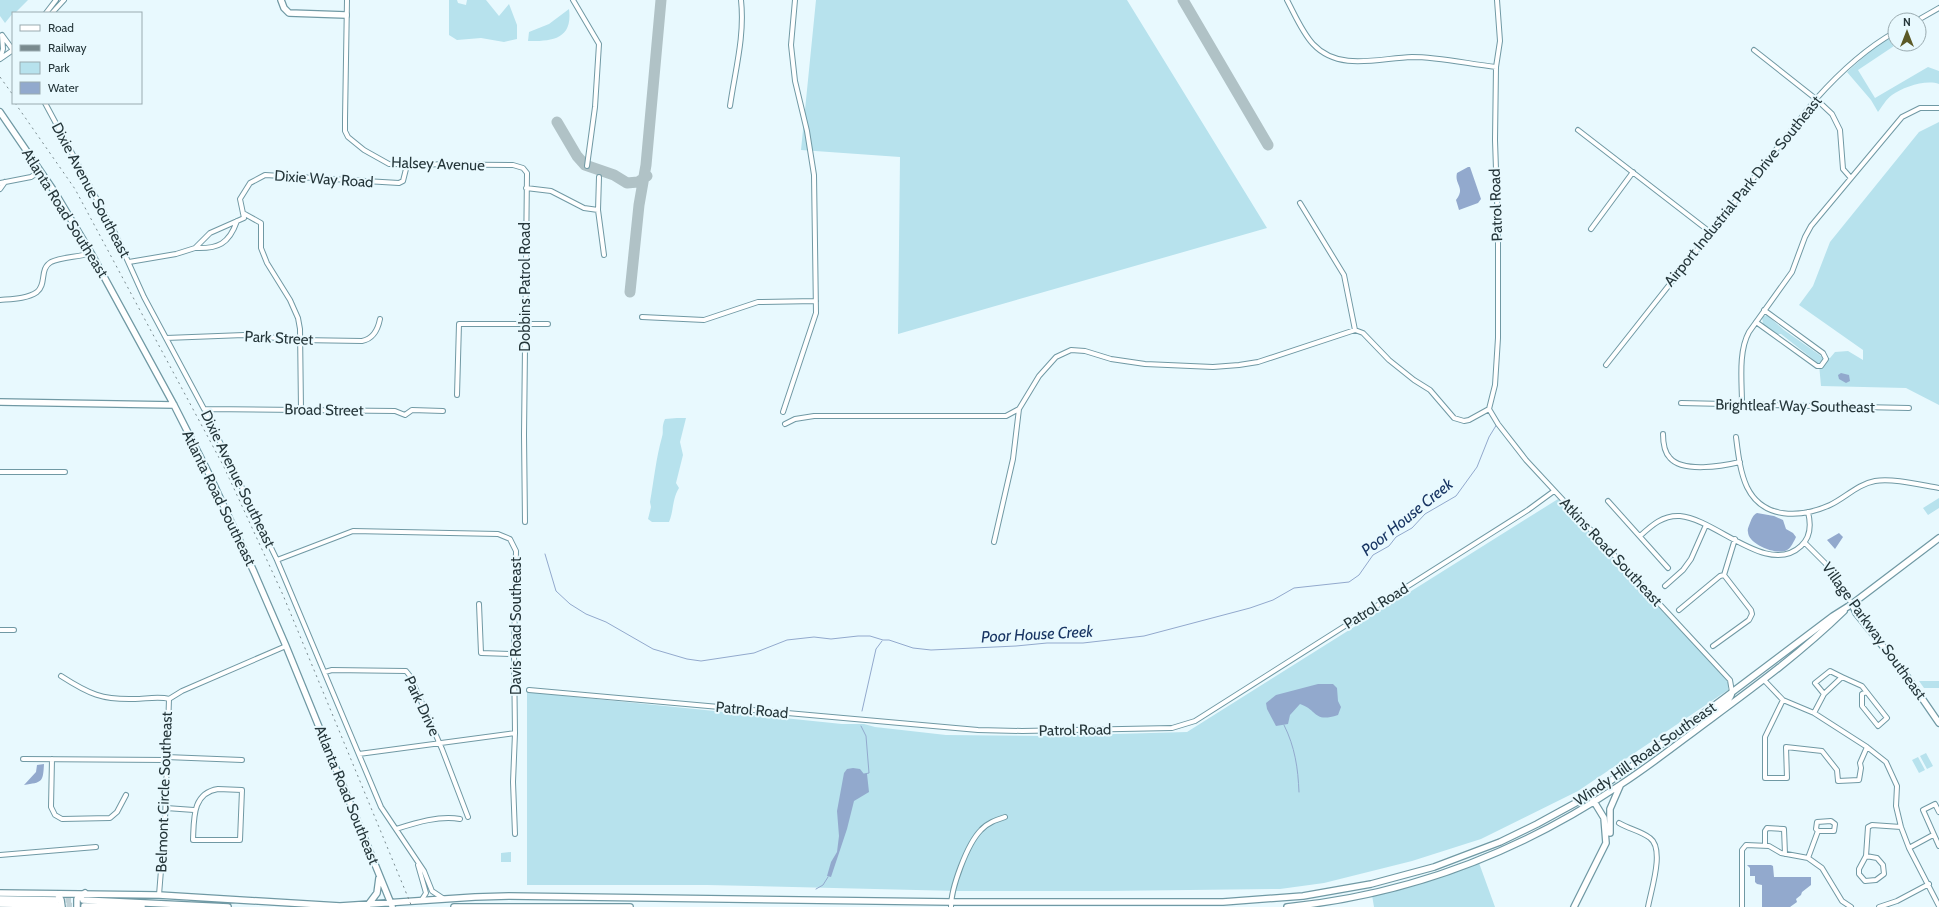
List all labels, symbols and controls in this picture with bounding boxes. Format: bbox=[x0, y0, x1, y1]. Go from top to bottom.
legend bbox=[12, 12, 142, 104]
north arrow bbox=[1887, 12, 1927, 52]
text: N bbox=[1903, 15, 1911, 29]
text: Road bbox=[48, 20, 74, 35]
text: Railway bbox=[48, 40, 86, 55]
text: Park bbox=[48, 60, 70, 75]
text: Water bbox=[48, 80, 79, 95]
street label: Airport Industrial Park Drive Southeast bbox=[1660, 92, 1826, 290]
street label: Dixie Avenue Southeast bbox=[48, 119, 134, 261]
street label: Atlanta Road Southeast bbox=[18, 145, 112, 281]
street label: Halsey Avenue bbox=[391, 153, 485, 175]
street label: Dixie Way Road bbox=[274, 167, 374, 191]
street label: Patrol Road bbox=[1486, 168, 1506, 242]
street label: Dobbins Patrol Road bbox=[516, 222, 534, 352]
street label: Park Street bbox=[244, 327, 314, 349]
street label: Brightleaf Way Southeast bbox=[1715, 396, 1875, 416]
street label: Broad Street bbox=[284, 400, 364, 420]
street label: Dixie Avenue Southeast bbox=[197, 407, 279, 551]
street label: Atlanta Road Southeast bbox=[178, 427, 260, 569]
water label: Poor House Creek bbox=[1357, 474, 1457, 560]
street label: Atkins Road Southeast bbox=[1556, 494, 1666, 610]
street label: Davis Road Southeast bbox=[507, 557, 525, 695]
street label: Village Parkway Southeast bbox=[1818, 559, 1930, 703]
street label: Patrol Road bbox=[1340, 579, 1412, 633]
water label: Poor House Creek bbox=[980, 622, 1095, 646]
street label: Park Drive bbox=[400, 673, 444, 739]
street label: Patrol Road bbox=[715, 698, 789, 722]
street label: Windy Hill Road Southeast bbox=[1571, 698, 1719, 810]
street label: Belmont Circle Southeast bbox=[152, 711, 176, 873]
street label: Patrol Road bbox=[1038, 720, 1112, 740]
street label: Atlanta Road Southeast bbox=[311, 723, 383, 867]

